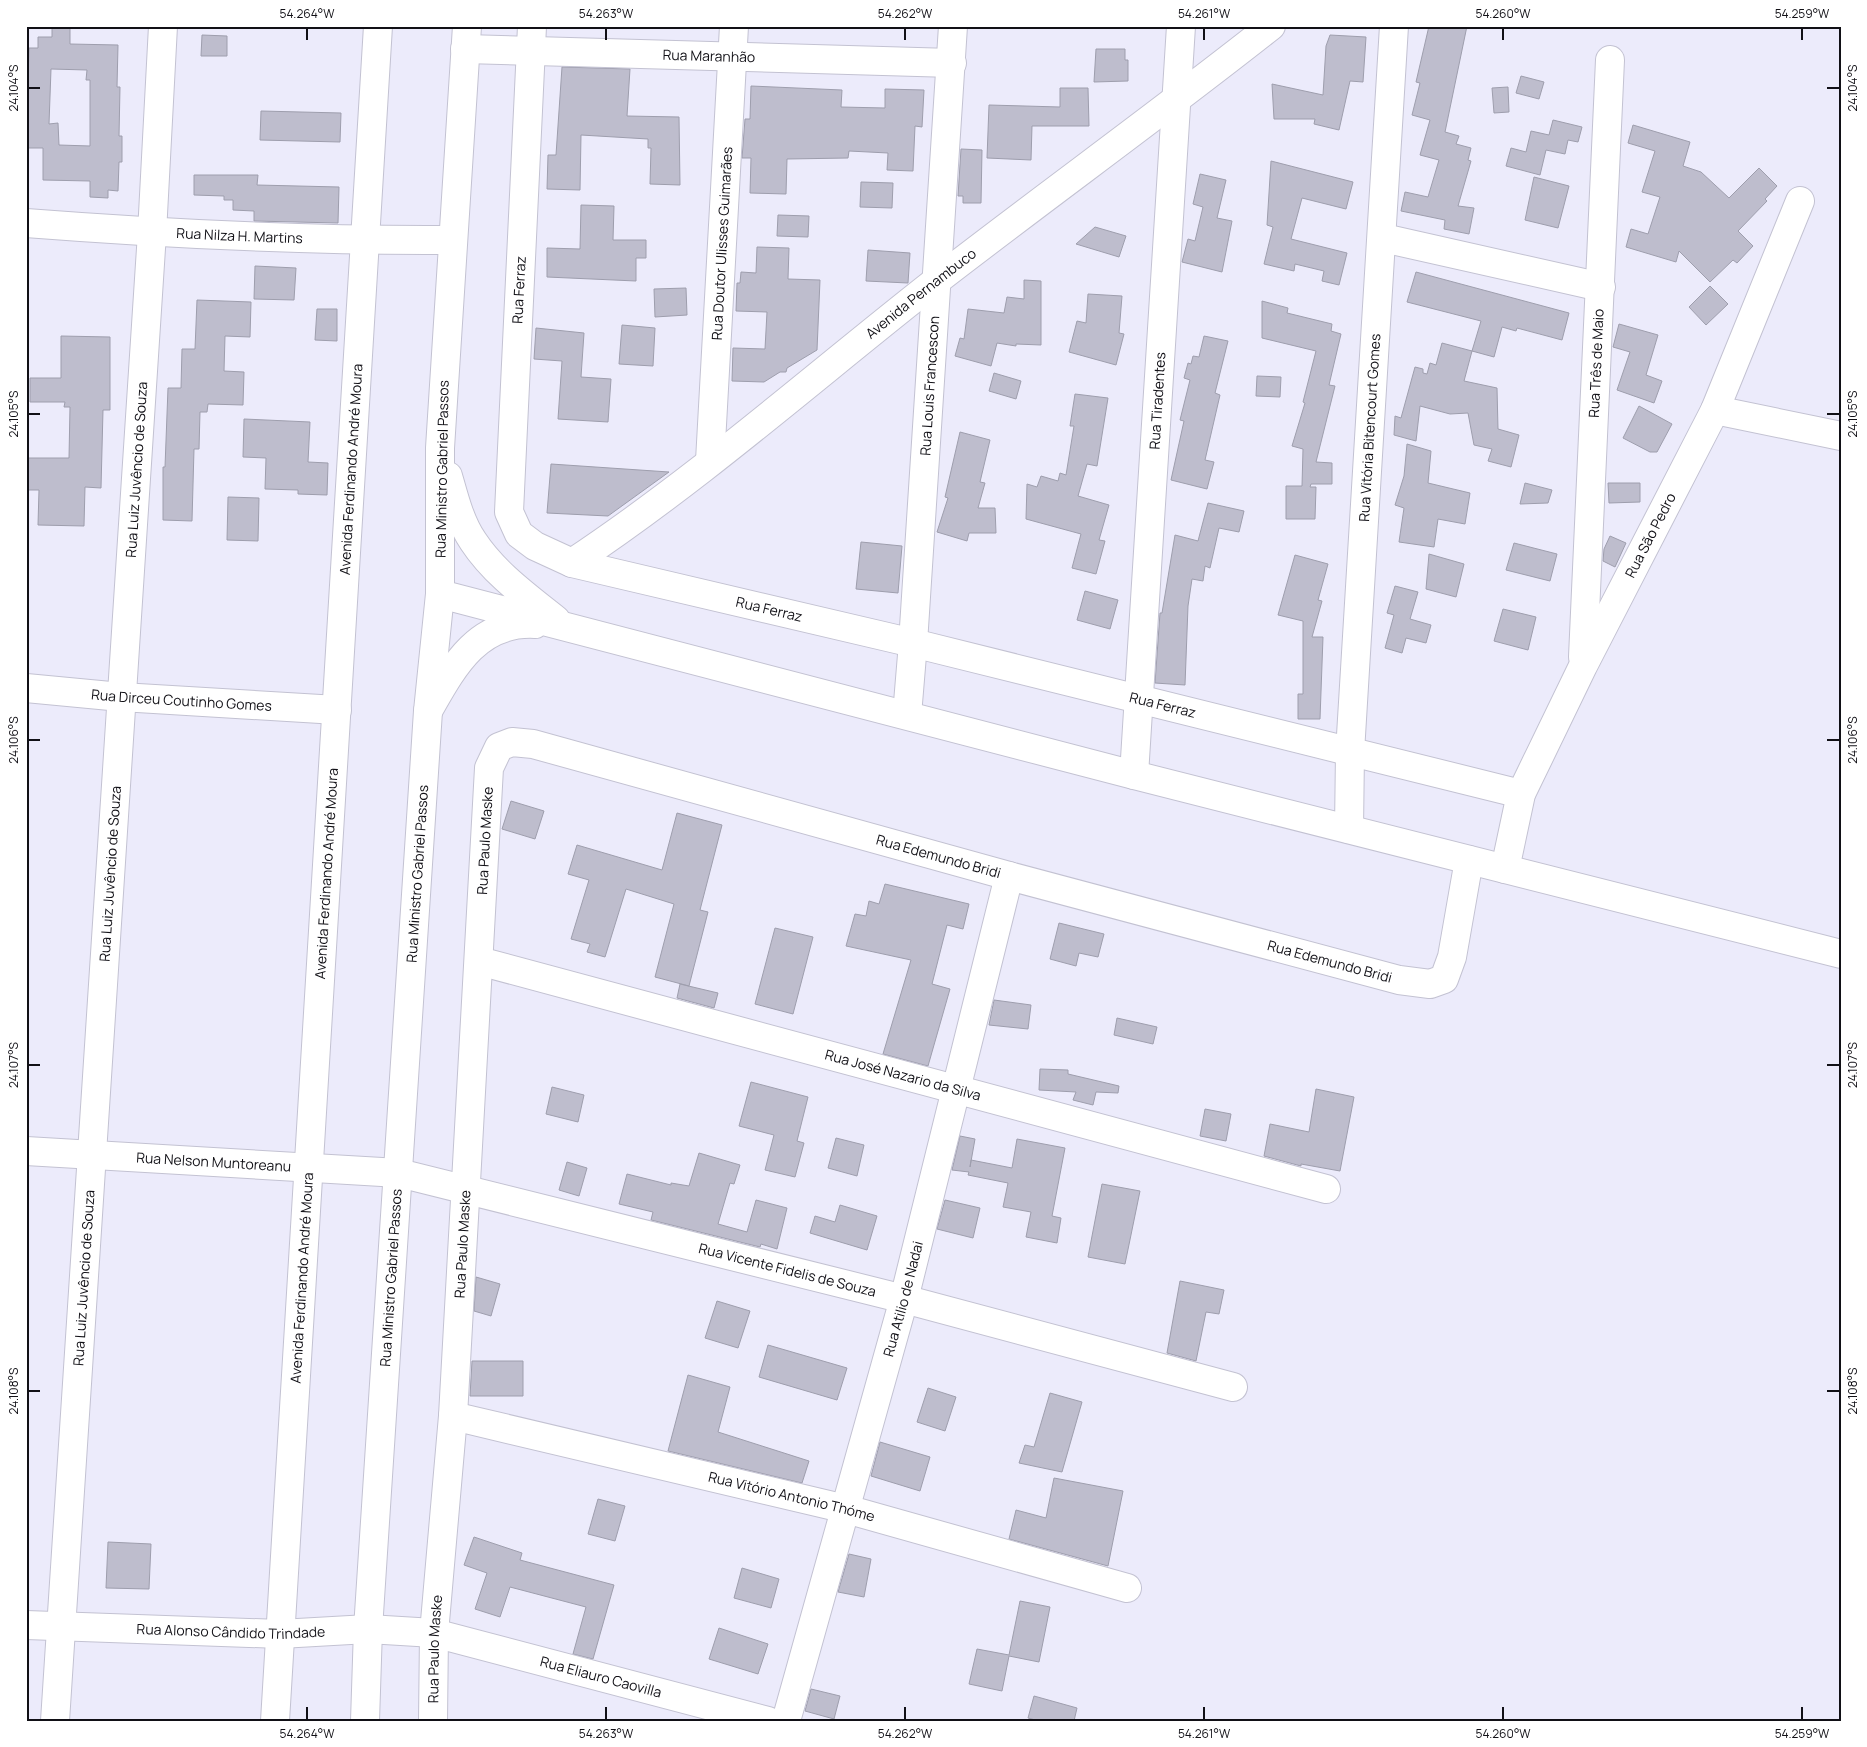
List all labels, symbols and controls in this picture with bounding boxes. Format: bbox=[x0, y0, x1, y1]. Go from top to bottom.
text: 54.264°W bbox=[280, 5, 335, 22]
text: 54.263°W bbox=[579, 5, 634, 22]
text: 54.262°W bbox=[878, 5, 933, 22]
text: 54.261°W bbox=[1178, 5, 1231, 22]
text: 54.260°W bbox=[1475, 5, 1531, 22]
text: 54.259°W bbox=[1775, 5, 1830, 22]
street label: Rua Maranhão bbox=[662, 45, 755, 66]
text: 24.104°S bbox=[5, 65, 22, 111]
text: 24.104°S bbox=[1844, 65, 1861, 111]
street label: Rua Doutor Ulisses Guimarães bbox=[707, 146, 736, 341]
street label: Rua Nilza H. Martins bbox=[176, 223, 303, 247]
street label: Avenida Pernambuco bbox=[861, 244, 980, 343]
street label: Rua Ferraz bbox=[507, 256, 530, 324]
street label: Rua Três de Maio bbox=[1584, 308, 1608, 418]
street label: Rua Louis Francescon bbox=[915, 315, 943, 456]
street label: Rua Vitória Bitencourt Gomes bbox=[1354, 333, 1384, 522]
street label: Rua Tiradentes bbox=[1144, 351, 1170, 450]
street label: Avenida Ferdinando André Moura bbox=[335, 363, 366, 575]
street label: Rua Ministro Gabriel Passos bbox=[430, 380, 453, 558]
street label: Rua Luiz Juvêncio de Souza bbox=[121, 381, 151, 558]
text: 24.105°S bbox=[5, 391, 22, 437]
text: 24.105°S bbox=[1844, 391, 1861, 437]
street label: Rua São Pedro bbox=[1620, 489, 1680, 581]
street label: Rua Ferraz bbox=[734, 592, 805, 626]
street label: Rua Dirceu Coutinho Gomes bbox=[90, 684, 272, 715]
street label: Rua Ferraz bbox=[1128, 687, 1198, 722]
text: 24.106°S bbox=[5, 716, 22, 764]
text: 24.106°S bbox=[1844, 716, 1861, 764]
street label: Avenida Ferdinando André Moura bbox=[310, 767, 342, 980]
street label: Rua Ministro Gabriel Passos bbox=[402, 784, 432, 963]
street label: Rua Luiz Juvêncio de Souza bbox=[95, 785, 125, 962]
street label: Rua Paulo Maske bbox=[472, 786, 497, 895]
street label: Rua Edemundo Bridi bbox=[874, 830, 1003, 882]
street label: Rua Edemundo Bridi bbox=[1265, 935, 1394, 987]
text: 24.107°S bbox=[5, 1042, 22, 1088]
text: 24.107°S bbox=[1844, 1042, 1861, 1088]
street label: Rua José Nazario da Silva bbox=[823, 1045, 983, 1105]
street label: Rua Nelson Muntoreanu bbox=[136, 1148, 292, 1176]
street label: Avenida Ferdinando André Moura bbox=[286, 1172, 317, 1384]
street label: Rua Ministro Gabriel Passos bbox=[375, 1188, 406, 1367]
street label: Rua Luiz Juvêncio de Souza bbox=[68, 1189, 99, 1366]
street label: Rua Paulo Maske bbox=[450, 1189, 475, 1299]
street label: Rua Vicente Fidelis de Souza bbox=[697, 1238, 878, 1301]
street label: Rua Atilio de Nadai bbox=[878, 1239, 927, 1359]
text: 24.108°S bbox=[5, 1368, 22, 1414]
text: 24.108°S bbox=[1844, 1368, 1861, 1414]
street label: Rua Vitório Antonio Thóme bbox=[706, 1467, 877, 1526]
street label: Rua Paulo Maske bbox=[423, 1594, 446, 1703]
street label: Rua Alonso Cândido Trindade bbox=[136, 1619, 326, 1643]
street label: Rua Eliauro Caovilla bbox=[538, 1651, 664, 1702]
text: 54.264°W bbox=[280, 1725, 335, 1742]
text: 54.263°W bbox=[579, 1725, 634, 1742]
text: 54.262°W bbox=[878, 1725, 933, 1742]
text: 54.261°W bbox=[1178, 1725, 1231, 1742]
text: 54.260°W bbox=[1475, 1725, 1531, 1742]
text: 54.259°W bbox=[1775, 1725, 1830, 1742]

